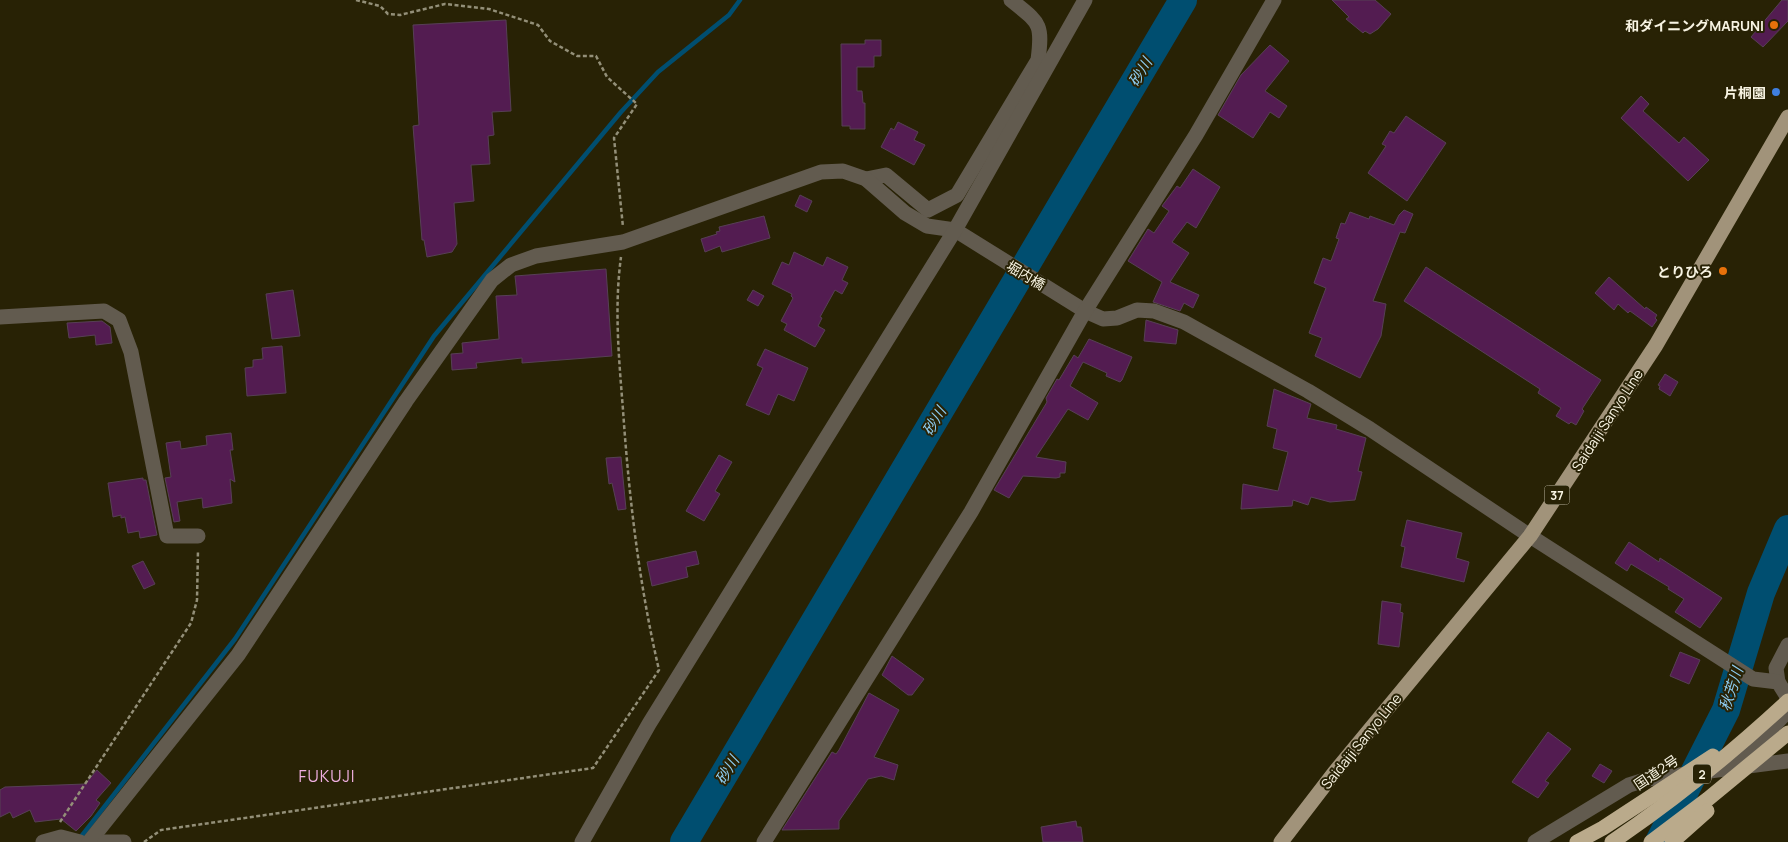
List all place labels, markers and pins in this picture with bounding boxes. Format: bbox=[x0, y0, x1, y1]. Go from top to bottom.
place label: 和ダイニングMARUNI bbox=[1625, 16, 1764, 35]
marker: 和ダイニングMARUNI bbox=[1768, 19, 1780, 31]
place label: 片桐園 bbox=[1724, 83, 1766, 102]
marker: 片桐園 bbox=[1770, 86, 1782, 98]
place label: とりひろ bbox=[1657, 262, 1713, 281]
marker: とりひろ bbox=[1717, 265, 1729, 277]

